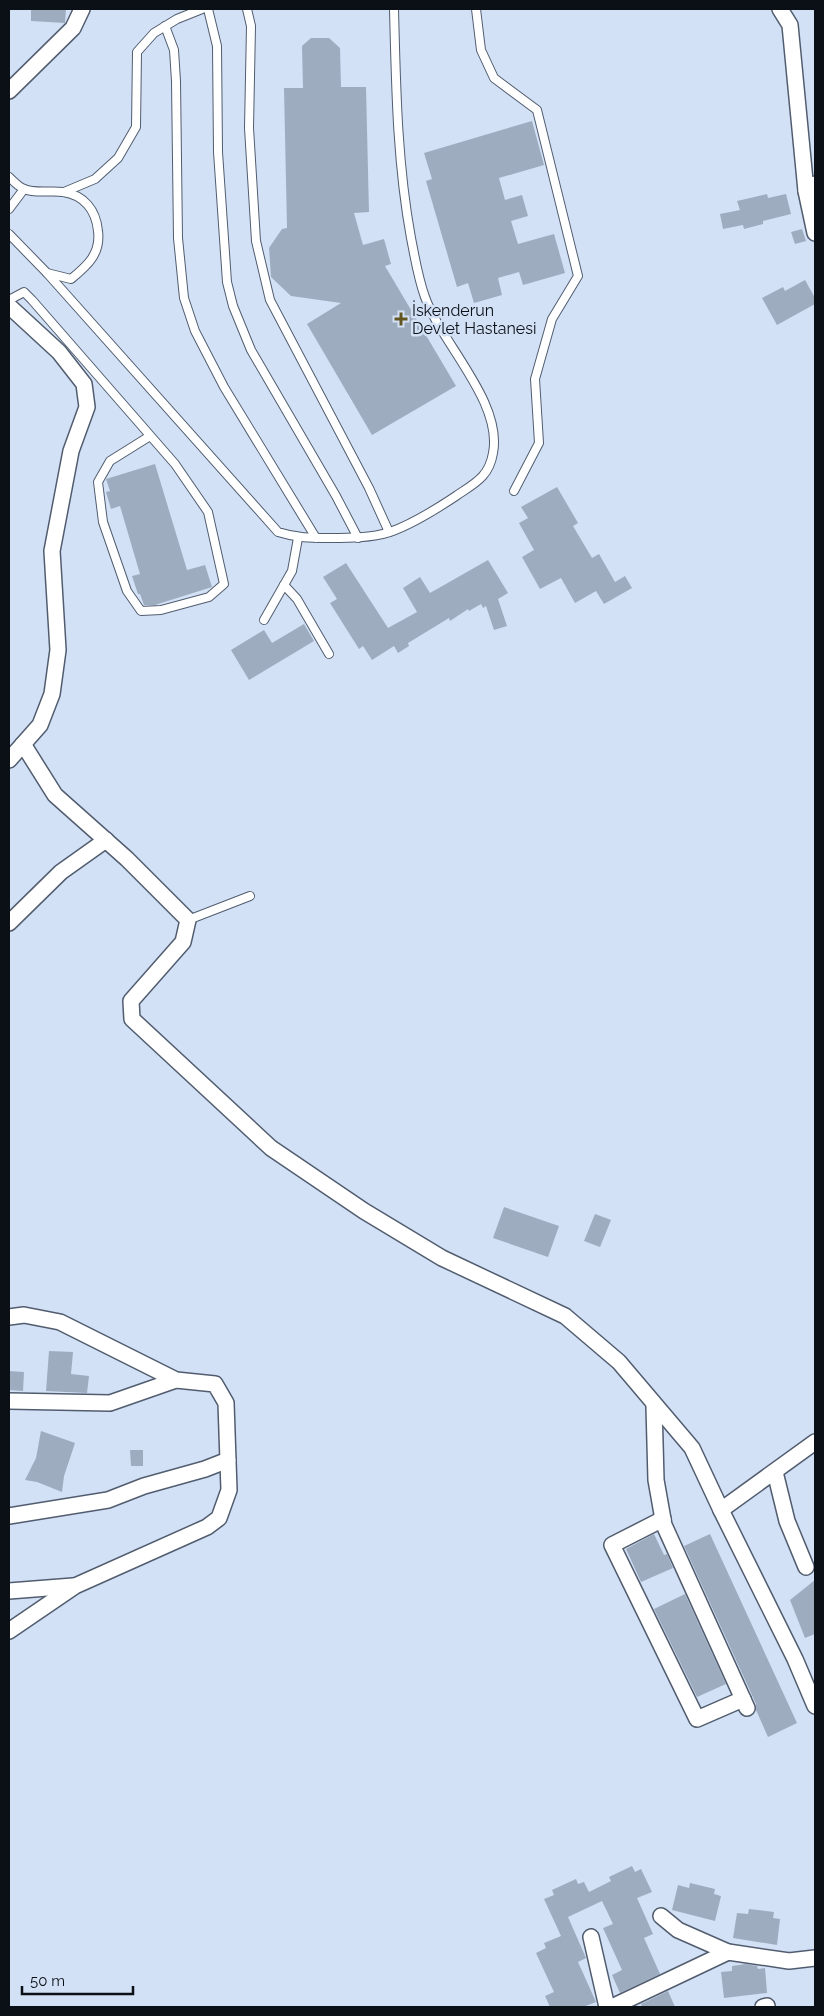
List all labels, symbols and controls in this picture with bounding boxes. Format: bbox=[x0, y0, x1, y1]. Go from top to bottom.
place label: İskenderun Devlet Hastanesi bbox=[412, 300, 536, 338]
marker: İskenderun Devlet Hastanesi bbox=[394, 312, 408, 326]
scale bar bbox=[22, 1964, 134, 1996]
text: 50 m bbox=[30, 1972, 65, 1990]

